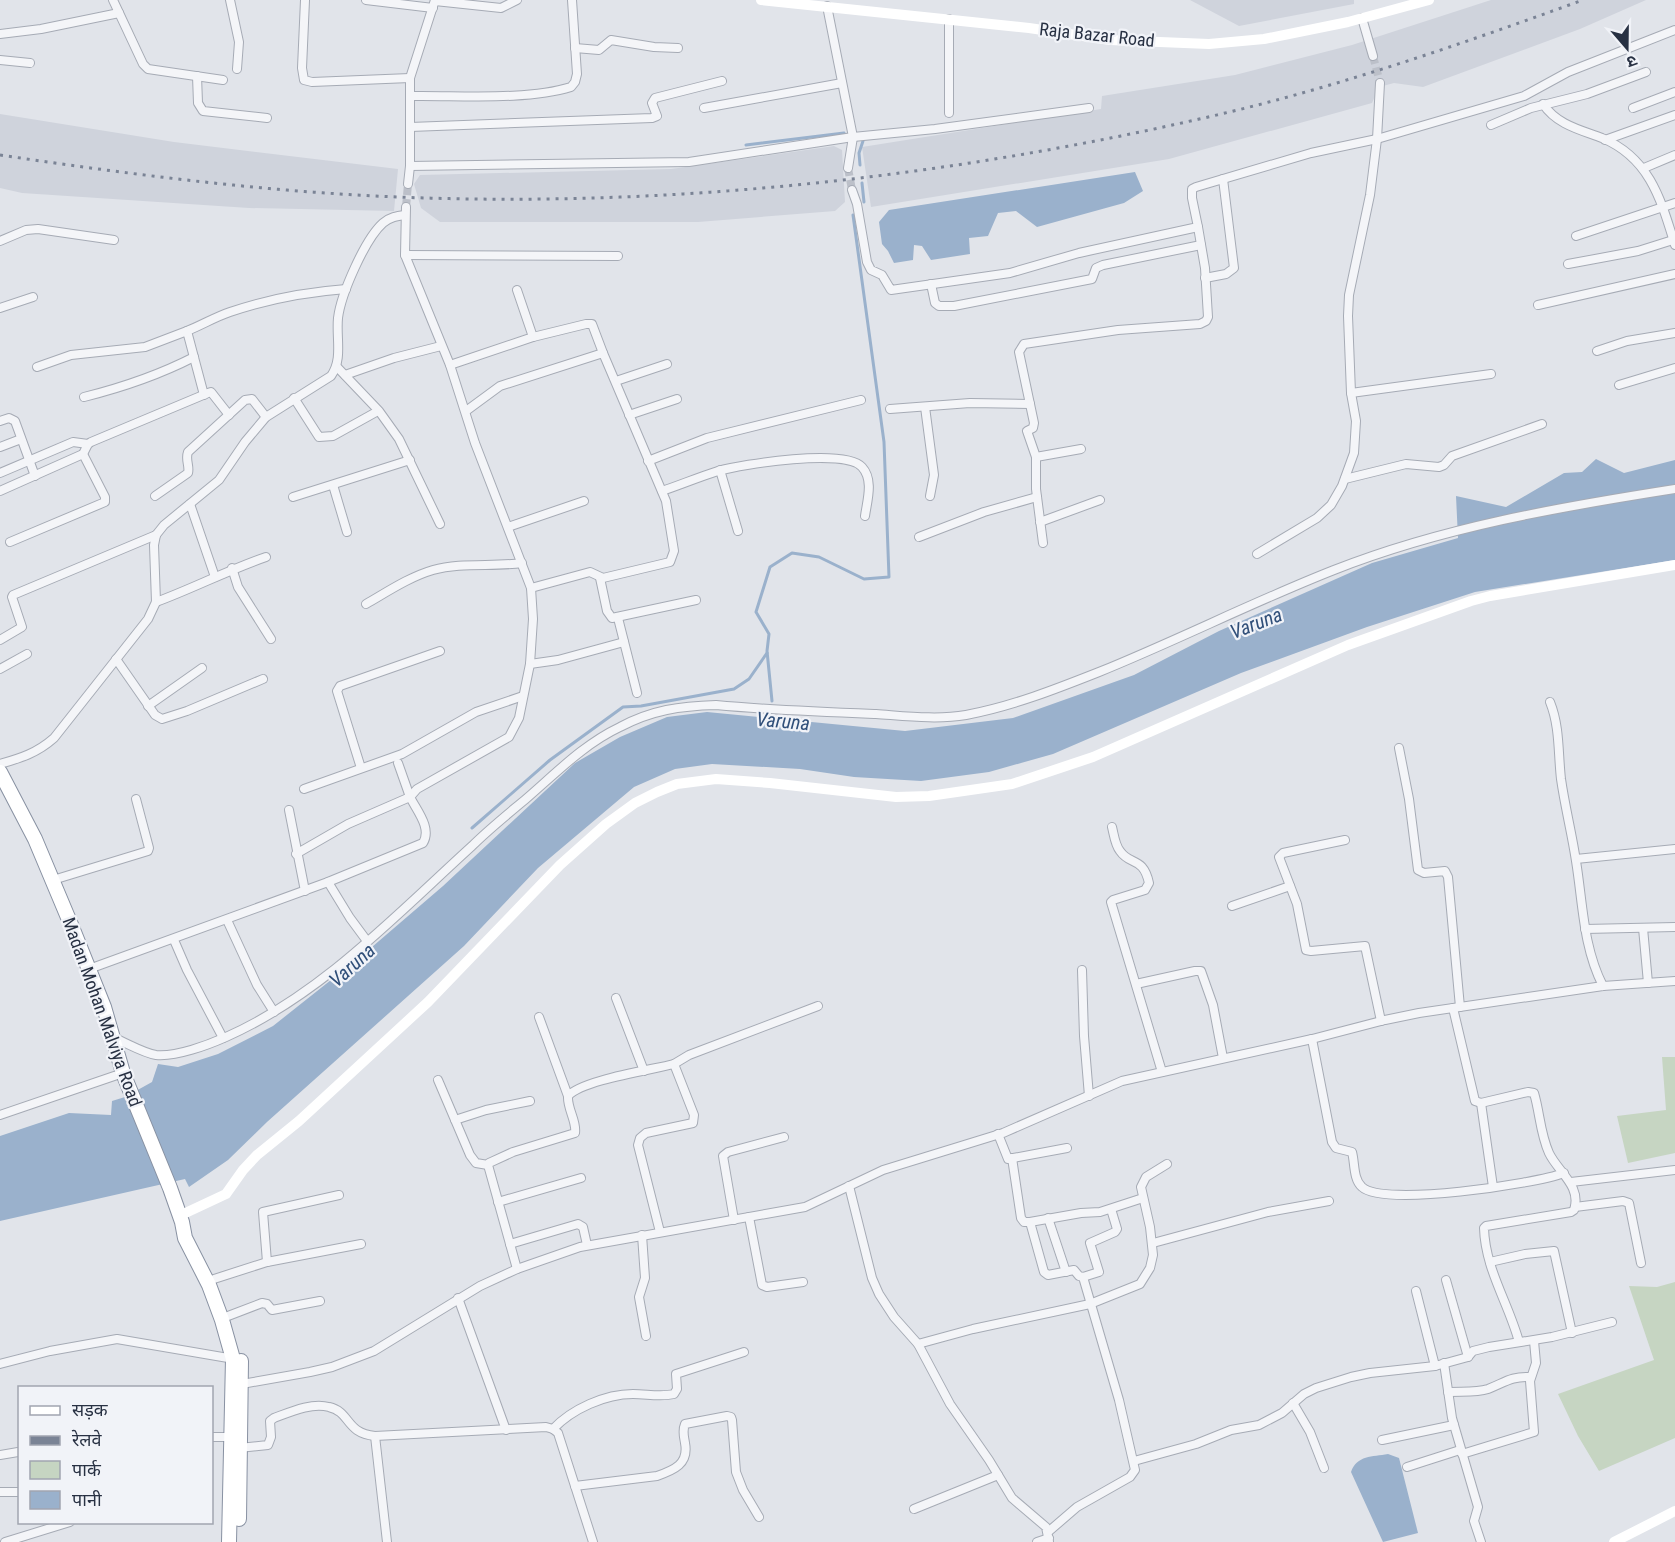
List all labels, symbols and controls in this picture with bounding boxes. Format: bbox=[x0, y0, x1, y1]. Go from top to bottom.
street label: Raja Bazar Road bbox=[1038, 18, 1156, 51]
north arrow bbox=[1597, 18, 1657, 78]
text: उ bbox=[1624, 51, 1640, 72]
water label: Varuna bbox=[1227, 602, 1285, 644]
water label: Varuna bbox=[755, 707, 811, 735]
street label: Madan Mohan Malviya Road bbox=[58, 914, 147, 1109]
water label: Varuna bbox=[324, 938, 380, 992]
legend bbox=[18, 1386, 213, 1524]
text: सड़क bbox=[72, 1399, 109, 1420]
text: रेलवे bbox=[71, 1429, 103, 1450]
text: पार्क bbox=[72, 1459, 102, 1480]
text: पानी bbox=[72, 1489, 102, 1510]

